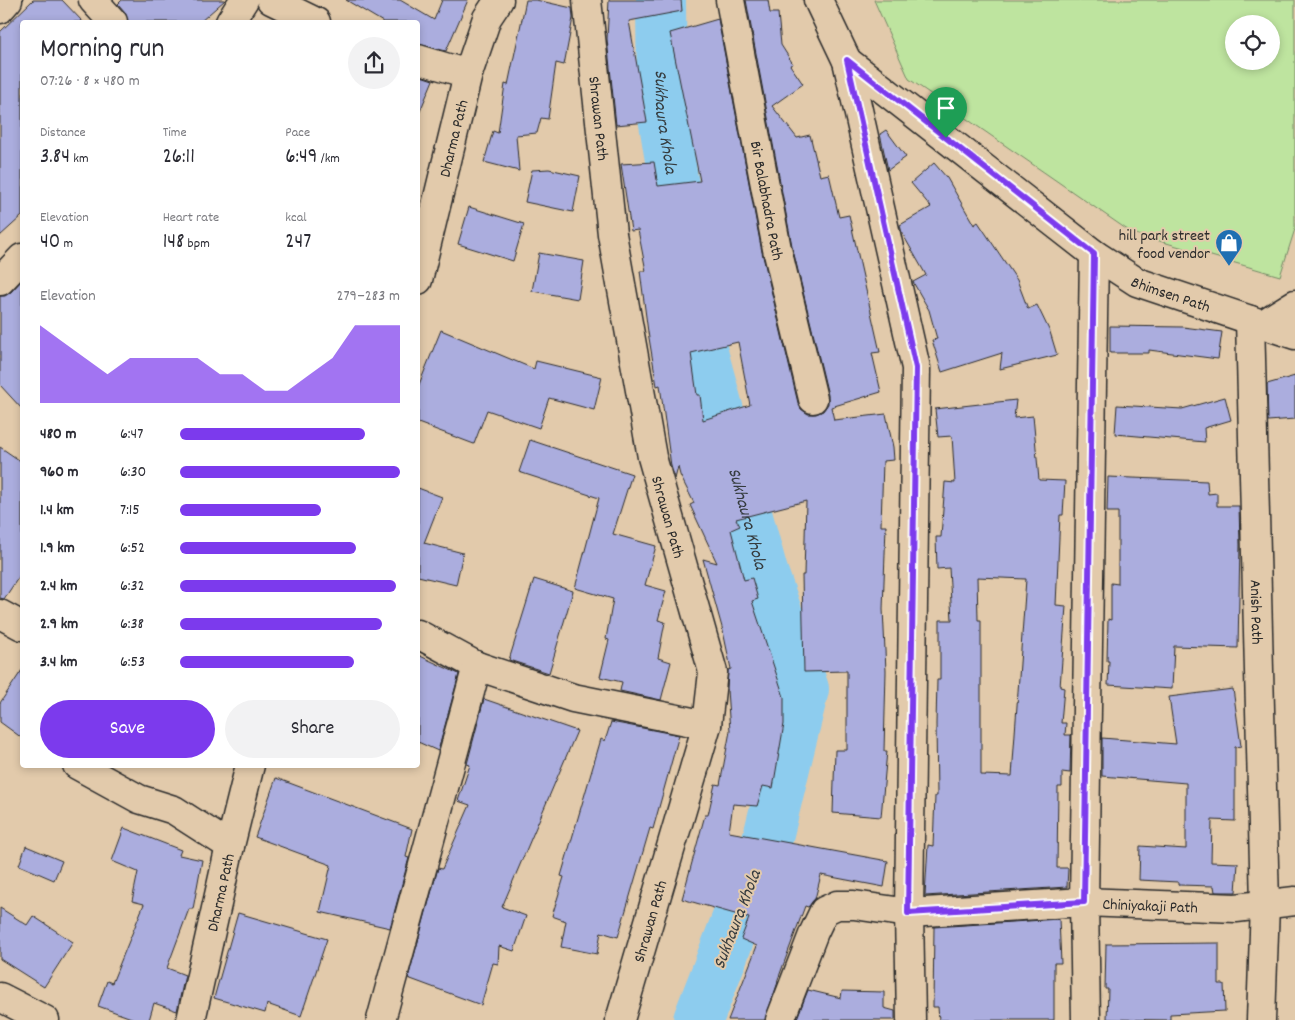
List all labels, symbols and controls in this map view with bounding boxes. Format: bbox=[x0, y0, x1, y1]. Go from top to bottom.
map controls bbox=[1225, 15, 1280, 70]
button: locate bbox=[1225, 15, 1280, 70]
text: Morning run bbox=[40, 31, 164, 71]
button: share bbox=[348, 37, 400, 89]
text: 07:26 · 8 × 480 m bbox=[40, 70, 140, 93]
water label: Sukhaura Khola bbox=[647, 70, 682, 177]
street label: Shrawan Path bbox=[581, 75, 613, 162]
pin bbox=[925, 87, 967, 138]
icon: arrive bbox=[932, 94, 960, 122]
street label: Dharma Path bbox=[434, 97, 475, 180]
text: Distance bbox=[40, 123, 86, 143]
text: Time bbox=[163, 123, 187, 143]
text: Pace bbox=[285, 123, 310, 143]
street label: Bir Balabhadra Path bbox=[743, 139, 788, 263]
text: 3.84 bbox=[40, 143, 70, 173]
text: 26:11 bbox=[163, 143, 195, 173]
text: 6:49 bbox=[285, 143, 317, 173]
text: km bbox=[70, 149, 89, 169]
text: /km bbox=[317, 149, 340, 169]
text: Elevation bbox=[40, 208, 89, 228]
text: Heart rate bbox=[163, 208, 219, 228]
text: kcal bbox=[285, 208, 307, 228]
place label: hill park street food vendor bbox=[1119, 225, 1210, 266]
text: 40 bbox=[40, 228, 60, 258]
text: 148 bbox=[163, 228, 184, 258]
text: 247 bbox=[285, 228, 311, 258]
shop icon: hill park street food vendor bbox=[1214, 228, 1244, 267]
text: m bbox=[60, 234, 73, 254]
text: bpm bbox=[184, 234, 210, 254]
street label: Bhimsen Path bbox=[1125, 272, 1213, 320]
text: Elevation bbox=[40, 285, 96, 308]
text: 279–283 m bbox=[336, 285, 400, 308]
text: 480 m bbox=[40, 423, 76, 446]
text: 6:47 bbox=[120, 423, 143, 446]
text: 960 m bbox=[40, 461, 79, 484]
text: 6:30 bbox=[120, 461, 146, 484]
water label: Sukhaura Khola bbox=[720, 465, 772, 574]
street label: Shrawan Path bbox=[644, 474, 689, 561]
text: 1.4 km bbox=[40, 499, 74, 522]
text: 7:15 bbox=[120, 499, 140, 522]
text: 1.9 km bbox=[40, 537, 75, 560]
text: 6:52 bbox=[120, 537, 145, 560]
text: 2.4 km bbox=[40, 575, 78, 598]
text: 6:32 bbox=[120, 575, 145, 598]
street label: Anish Path bbox=[1243, 579, 1267, 645]
text: 2.9 km bbox=[40, 613, 78, 636]
text: 6:38 bbox=[120, 613, 144, 636]
text: 3.4 km bbox=[40, 651, 78, 674]
text: 6:53 bbox=[120, 651, 145, 674]
button: Save bbox=[40, 700, 215, 758]
button: Share bbox=[225, 700, 400, 758]
street label: Dharma Path bbox=[202, 852, 242, 934]
water label: Sukhaura Khola bbox=[708, 865, 769, 973]
street label: Shrawan Path bbox=[629, 878, 674, 966]
street label: Chiniyakaji Path bbox=[1102, 894, 1198, 920]

